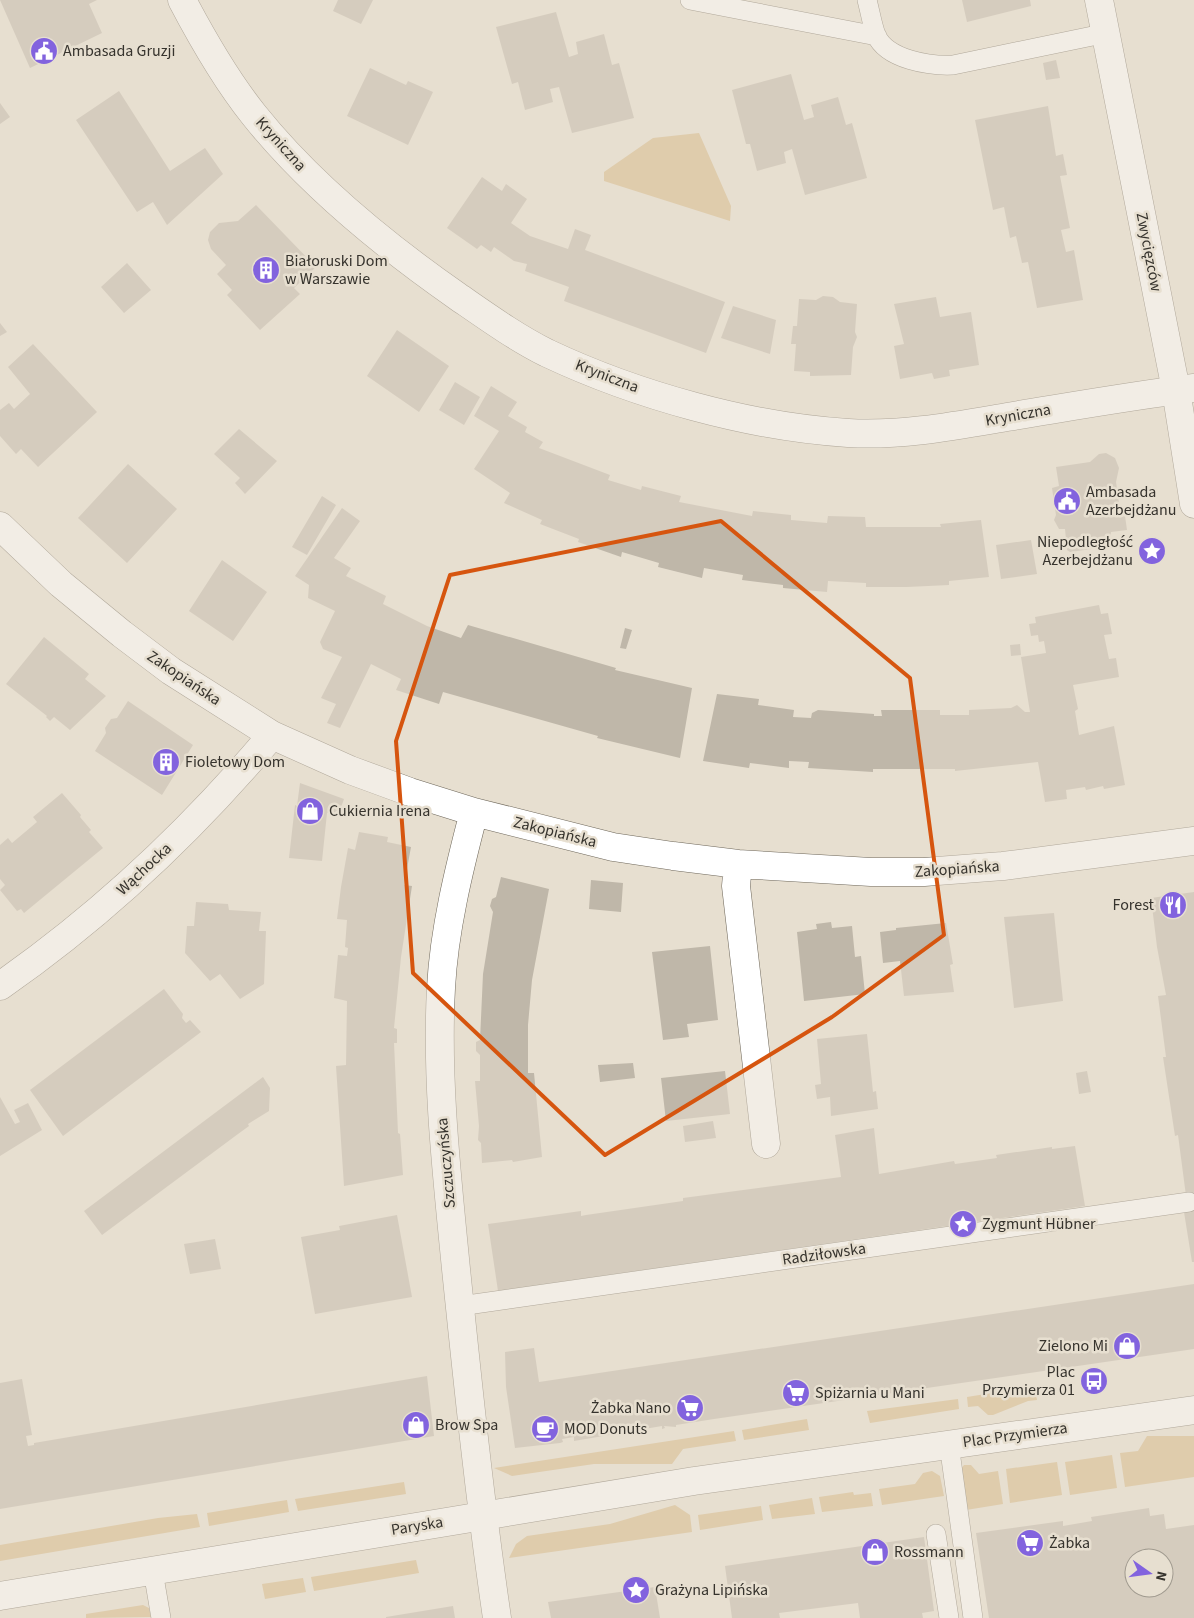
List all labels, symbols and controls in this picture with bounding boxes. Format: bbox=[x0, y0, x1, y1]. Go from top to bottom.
public building icon: Ambasada Gruzji bbox=[29, 36, 59, 66]
place label: Ambasada Gruzji bbox=[63, 40, 175, 62]
street label: Kryniczna bbox=[251, 112, 311, 176]
street label: Zwycięzców bbox=[1131, 211, 1168, 294]
place label: Białoruski Dom w Warszawie bbox=[285, 250, 388, 290]
building icon: Białoruski Dom w Warszawie bbox=[251, 255, 281, 285]
street label: Kryniczna bbox=[572, 354, 642, 398]
street label: Kryniczna bbox=[983, 398, 1053, 432]
place label: Ambasada Azerbejdżanu bbox=[1086, 481, 1176, 521]
public building icon: Ambasada Azerbejdżanu bbox=[1052, 486, 1082, 516]
place label: Niepodległość Azerbejdżanu bbox=[1037, 531, 1133, 571]
place icon: Niepodległość Azerbejdżanu bbox=[1137, 536, 1167, 566]
street label: Zakopiańska bbox=[143, 645, 225, 711]
building icon: Fioletowy Dom bbox=[151, 747, 181, 777]
place label: Fioletowy Dom bbox=[185, 751, 285, 773]
shop icon: Cukiernia Irena bbox=[295, 796, 325, 826]
place label: Cukiernia Irena bbox=[329, 800, 430, 822]
street label: Zakopiańska bbox=[511, 811, 599, 853]
street label: Wąchocka bbox=[112, 838, 176, 900]
street label: Zakopiańska bbox=[914, 855, 1000, 883]
restaurant icon: Forest bbox=[1158, 890, 1188, 920]
place label: Forest bbox=[1113, 894, 1155, 916]
street label: Szczuczyńska bbox=[431, 1117, 461, 1209]
place icon: Zygmunt Hübner bbox=[948, 1209, 978, 1239]
place label: Zygmunt Hübner bbox=[982, 1213, 1096, 1235]
street label: Radziłowska bbox=[781, 1237, 867, 1271]
shop icon: Zielono Mi bbox=[1112, 1331, 1142, 1361]
place label: Zielono Mi bbox=[1039, 1335, 1108, 1357]
place label: Plac Przymierza 01 bbox=[982, 1361, 1075, 1401]
bus stop icon: Plac Przymierza 01 bbox=[1079, 1366, 1109, 1396]
supermarket icon: Spiżarnia u Mani bbox=[781, 1378, 811, 1408]
place label: Spiżarnia u Mani bbox=[815, 1382, 925, 1404]
supermarket icon: Żabka Nano bbox=[675, 1393, 705, 1423]
place label: Żabka Nano bbox=[591, 1397, 671, 1419]
shop icon: Brow Spa bbox=[401, 1410, 431, 1440]
place label: Brow Spa bbox=[435, 1414, 498, 1436]
cafe icon: MOD Donuts bbox=[530, 1414, 560, 1444]
street label: Plac Przymierza bbox=[961, 1417, 1069, 1453]
place label: MOD Donuts bbox=[564, 1418, 648, 1440]
street label: Paryska bbox=[389, 1511, 445, 1541]
supermarket icon: Żabka bbox=[1015, 1528, 1045, 1558]
place label: Żabka bbox=[1049, 1532, 1090, 1554]
shop icon: Rossmann bbox=[860, 1537, 890, 1567]
place label: Rossmann bbox=[894, 1541, 964, 1563]
north arrow bbox=[1124, 1548, 1174, 1598]
text: N bbox=[1150, 1569, 1171, 1583]
place icon: Grażyna Lipińska bbox=[621, 1575, 651, 1605]
place label: Grażyna Lipińska bbox=[655, 1579, 768, 1601]

